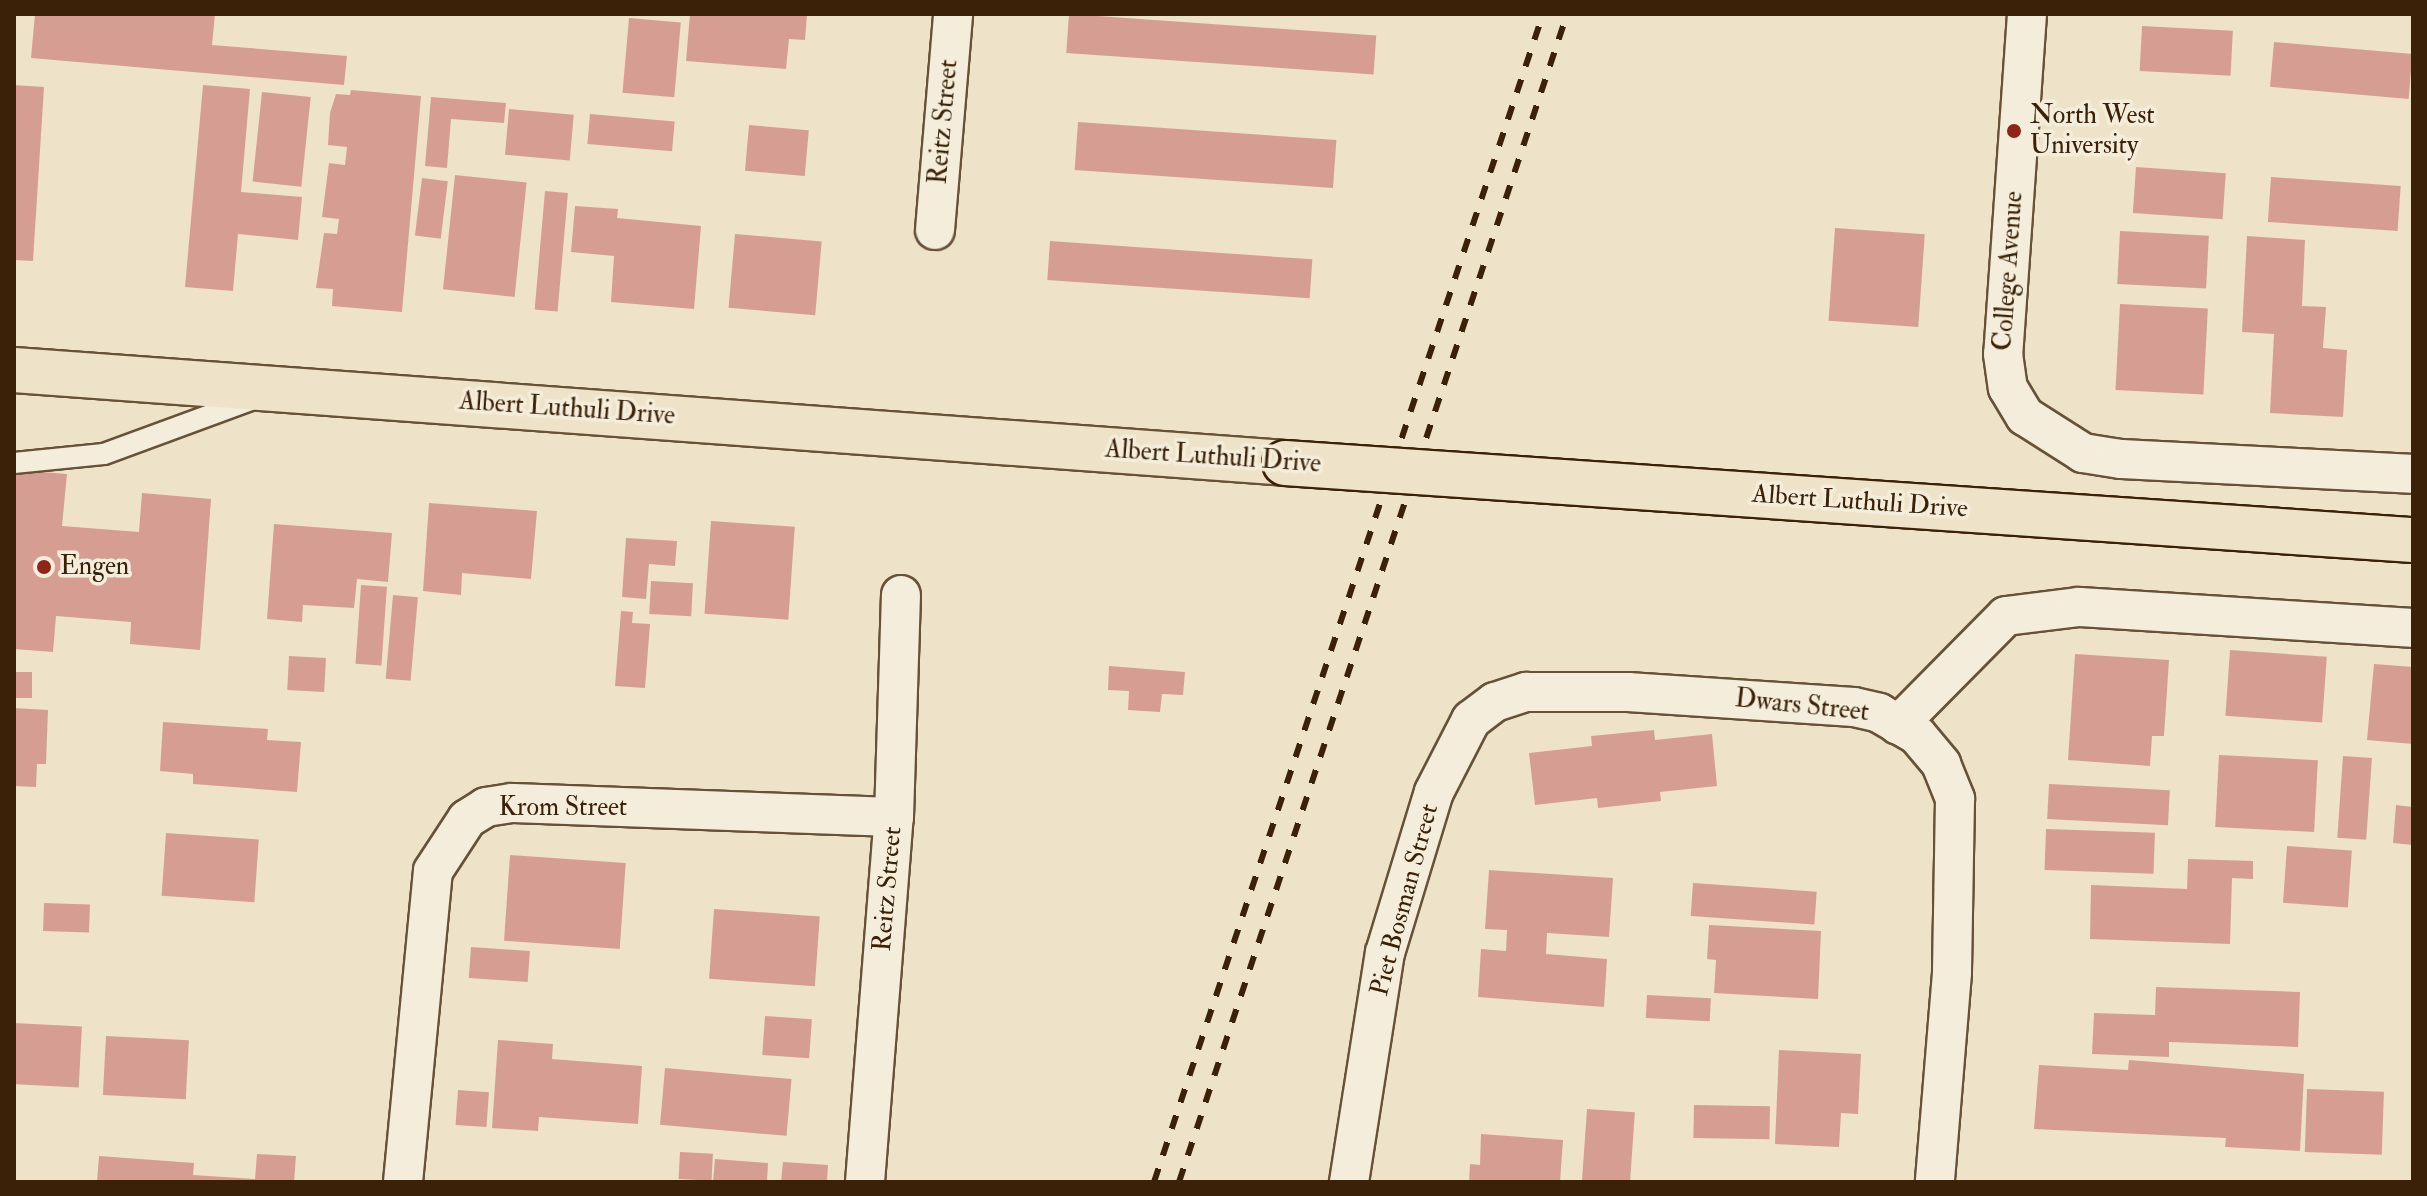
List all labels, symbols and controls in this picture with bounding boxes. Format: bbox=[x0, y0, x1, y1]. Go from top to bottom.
street label: Reitz Street bbox=[923, 58, 965, 186]
place label: North West University bbox=[2030, 100, 2155, 162]
marker: North West University bbox=[2005, 122, 2023, 140]
street label: College Avenue bbox=[1988, 190, 2030, 352]
street label: Albert Luthuli Drive bbox=[458, 386, 676, 432]
street label: Albert Luthuli Drive bbox=[1104, 434, 1322, 480]
street label: Albert Luthuli Drive bbox=[1751, 479, 1969, 525]
place label: Engen bbox=[60, 551, 129, 583]
marker: Engen bbox=[35, 558, 53, 576]
street label: Dwars Street bbox=[1733, 683, 1871, 729]
street label: Krom Street bbox=[499, 792, 627, 824]
street label: Piet Bosman Street bbox=[1364, 801, 1446, 999]
street label: Reitz Street bbox=[867, 825, 909, 953]

